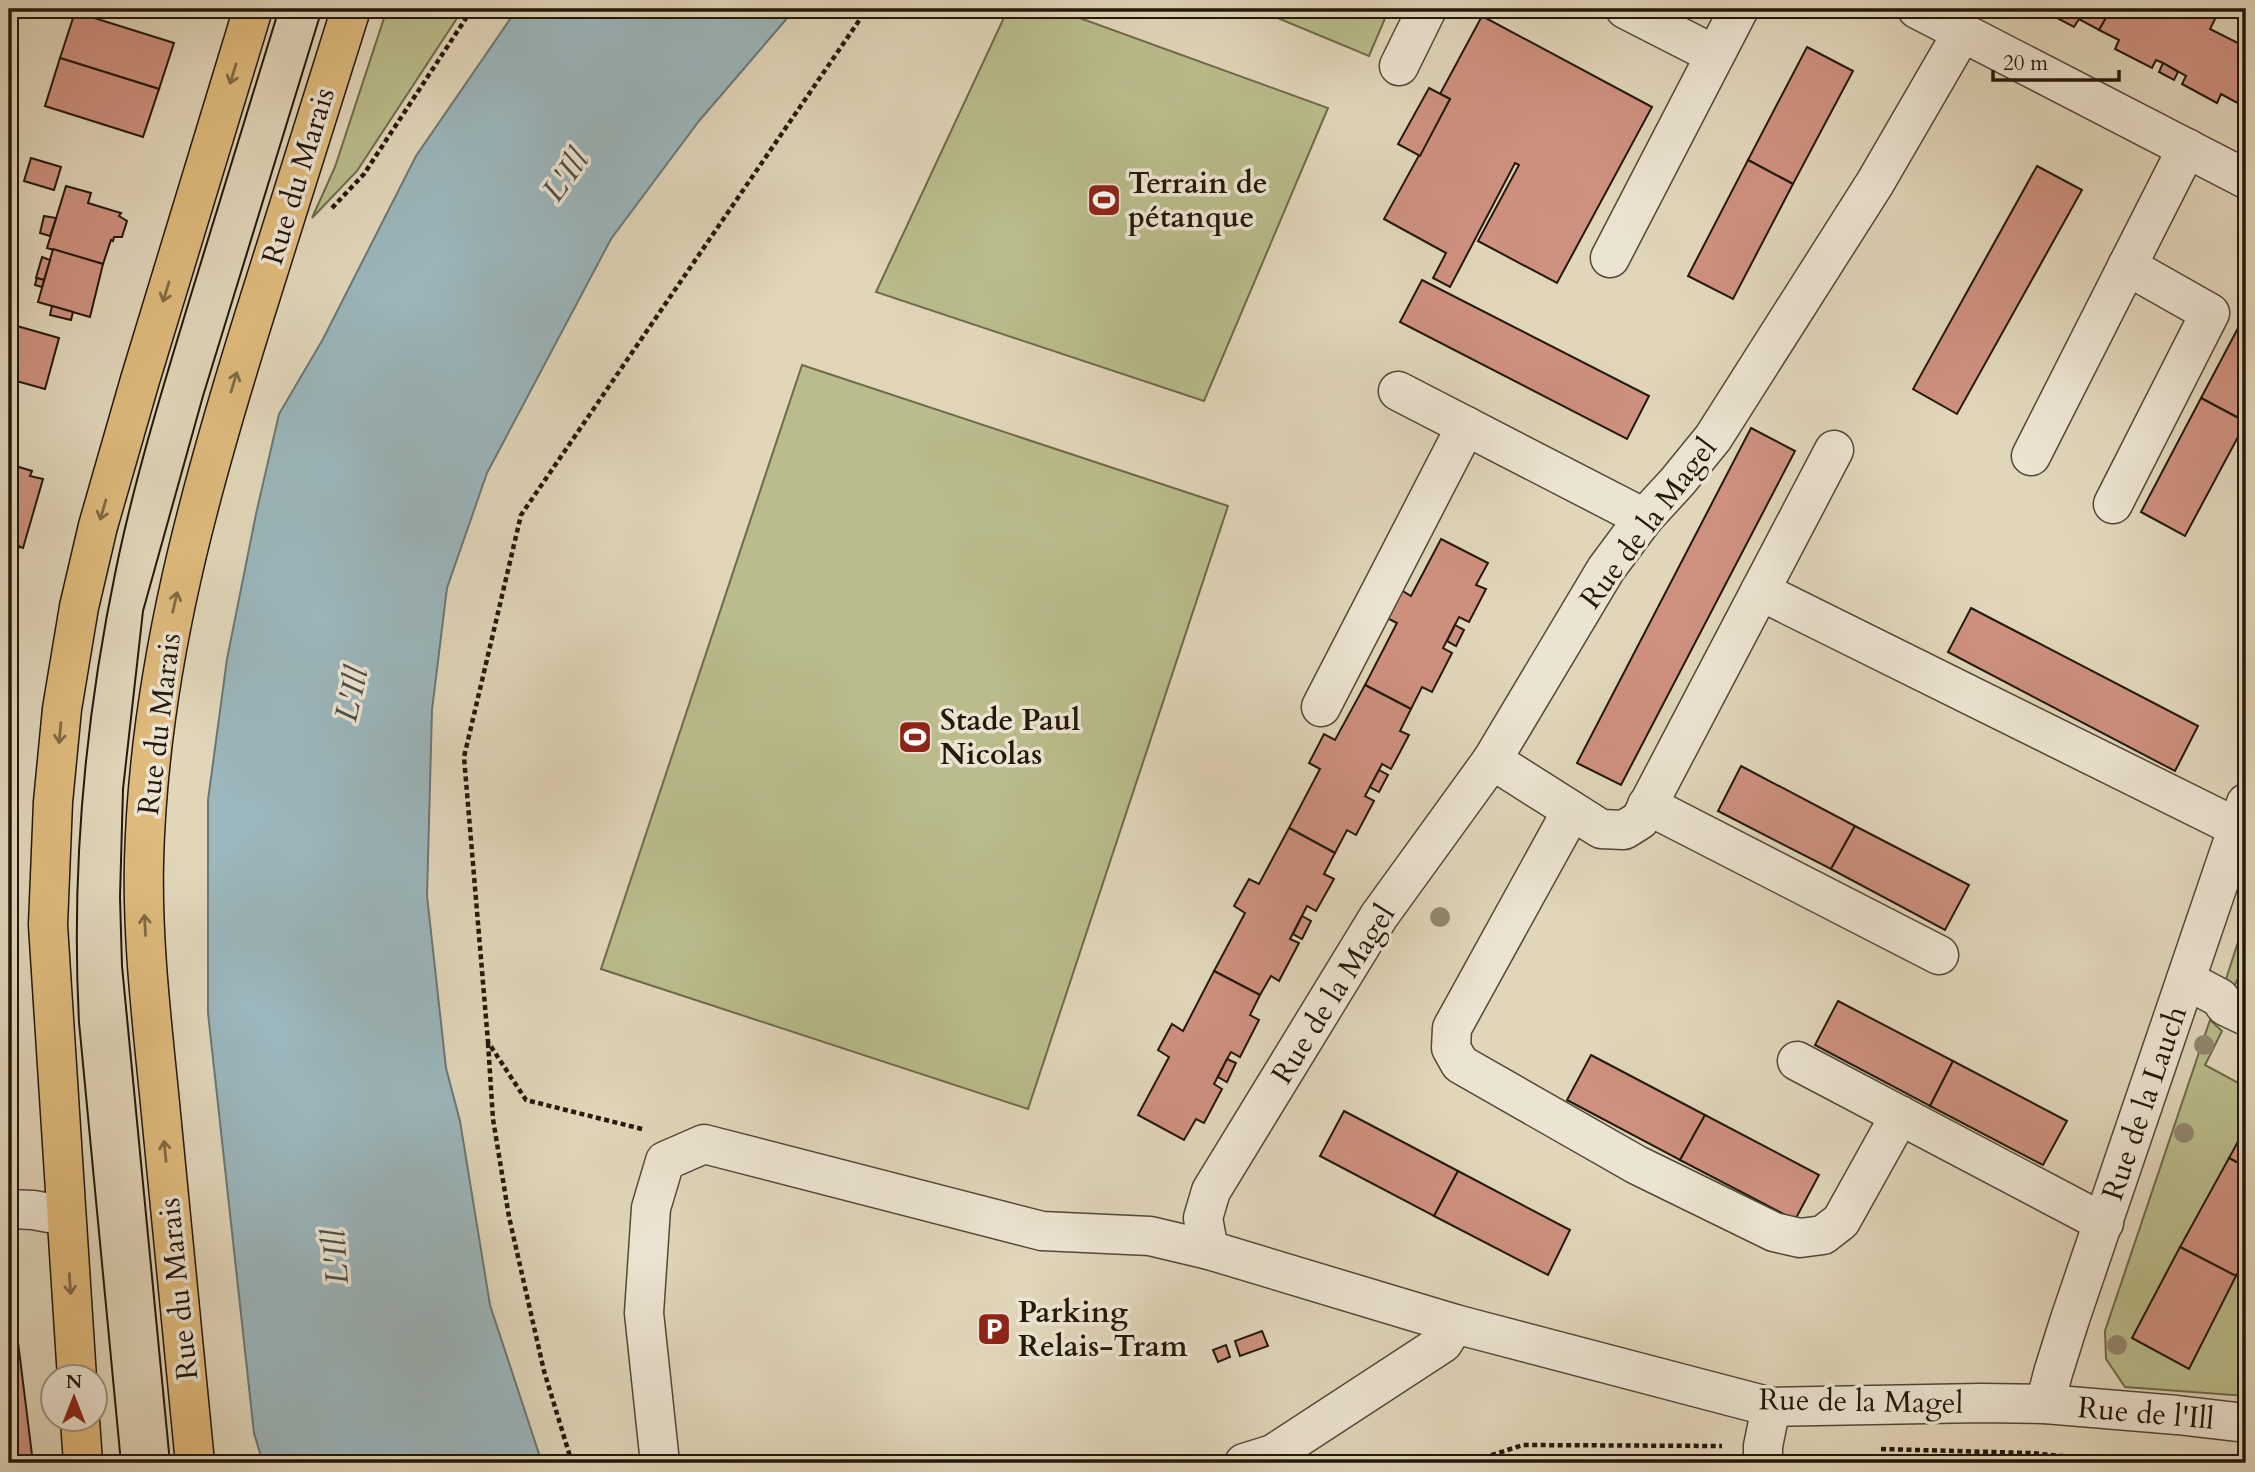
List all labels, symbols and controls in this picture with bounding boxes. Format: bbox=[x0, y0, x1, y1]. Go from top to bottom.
scale bar bbox=[1993, 38, 2118, 82]
text: 20 m bbox=[2003, 49, 2048, 78]
one-way arrow bbox=[226, 63, 239, 85]
street label: Rue du Marais bbox=[252, 83, 345, 270]
water label: L'Ill bbox=[532, 139, 601, 211]
place label: Terrain de pétanque bbox=[1128, 163, 1268, 238]
sports icon: Terrain de pétanque bbox=[1085, 181, 1123, 219]
one-way arrow bbox=[159, 280, 172, 302]
one-way arrow bbox=[228, 371, 241, 393]
street label: Rue de la Magel bbox=[1570, 429, 1727, 617]
one-way arrow bbox=[95, 499, 108, 521]
one-way arrow bbox=[169, 591, 182, 613]
street label: Rue du Marais bbox=[128, 631, 191, 817]
water label: L'Ill bbox=[324, 661, 380, 726]
place label: Stade Paul Nicolas bbox=[940, 700, 1080, 775]
sports icon: Stade Paul Nicolas bbox=[896, 718, 934, 756]
one-way arrow bbox=[53, 721, 66, 744]
street label: Rue de la Magel bbox=[1262, 896, 1405, 1092]
one-way arrow bbox=[139, 914, 152, 937]
street label: Rue de la Lauch bbox=[2092, 1000, 2197, 1206]
one-way arrow bbox=[158, 1141, 171, 1163]
street label: Rue du Marais bbox=[149, 1196, 208, 1382]
water label: L'Ill bbox=[312, 1227, 360, 1286]
one-way arrow bbox=[64, 1273, 77, 1296]
place label: Parking Relais-Tram bbox=[1018, 1292, 1188, 1367]
parking icon: Parking Relais-Tram bbox=[975, 1310, 1013, 1348]
north arrow bbox=[38, 1364, 108, 1434]
text: N bbox=[66, 1369, 83, 1395]
street label: Rue de la Magel bbox=[1758, 1379, 1964, 1424]
street label: Rue de l'Ill bbox=[2076, 1387, 2216, 1440]

